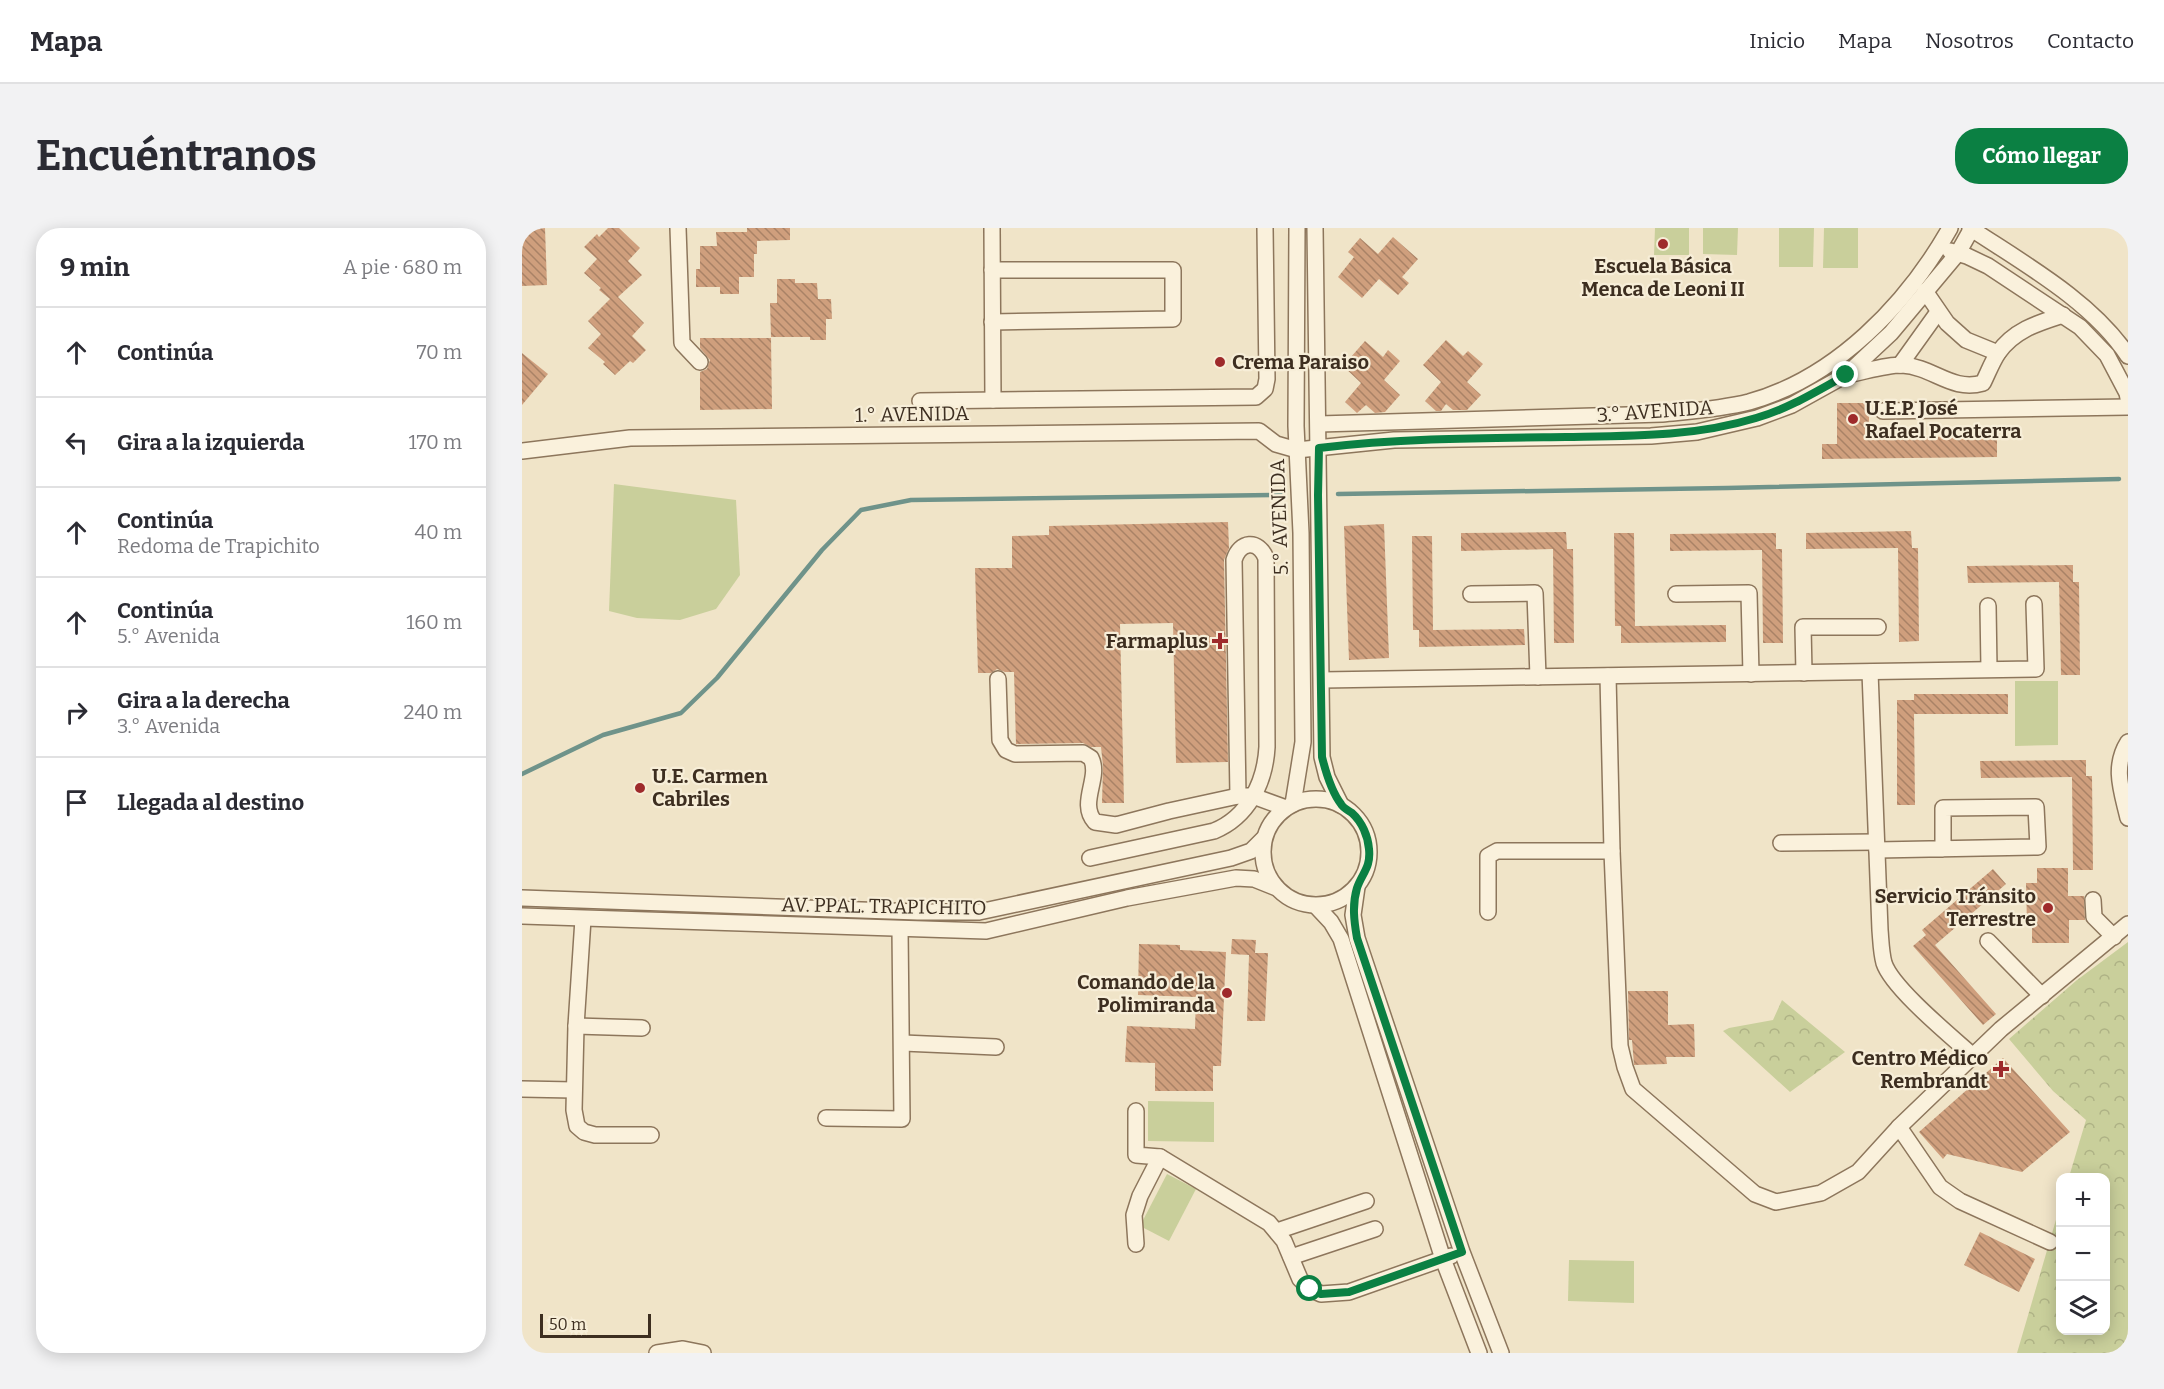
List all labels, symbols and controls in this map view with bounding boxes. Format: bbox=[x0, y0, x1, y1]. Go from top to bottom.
text: Mapa bbox=[30, 25, 103, 58]
text: Inicio bbox=[1749, 28, 1805, 54]
text: Mapa bbox=[1838, 28, 1892, 54]
text: Nosotros bbox=[1925, 28, 2014, 54]
text: Contacto bbox=[2047, 28, 2134, 54]
button: Cómo llegar bbox=[1955, 128, 2128, 184]
text: Encuéntranos bbox=[36, 131, 317, 181]
marker: Escuela Básica Menca de Leoni II bbox=[1656, 237, 1670, 251]
text: 9 min bbox=[60, 252, 130, 283]
place label: Escuela Básica Menca de Leoni II bbox=[1581, 254, 1745, 301]
text: A pie · 680 m bbox=[343, 255, 462, 279]
icon: ahead bbox=[60, 336, 93, 369]
text: Continúa bbox=[117, 339, 213, 366]
text: 70 m bbox=[416, 340, 462, 364]
place label: Crema Paraiso bbox=[1232, 350, 1369, 374]
marker: Crema Paraiso bbox=[1213, 355, 1227, 369]
route end bbox=[1832, 361, 1858, 387]
street label: 3.° AVENIDA bbox=[1596, 395, 1715, 427]
place label: U.E.P. José Rafael Pocaterra bbox=[1865, 396, 2021, 443]
street label: 1.° AVENIDA bbox=[855, 401, 970, 427]
marker: U.E.P. José Rafael Pocaterra bbox=[1846, 412, 1860, 426]
icon: left bbox=[60, 426, 93, 459]
text: Gira a la izquierda bbox=[117, 429, 305, 456]
text: 170 m bbox=[409, 430, 462, 454]
street label: 5.° AVENIDA bbox=[1265, 458, 1293, 576]
text: Continúa bbox=[117, 507, 213, 534]
icon: ahead bbox=[60, 516, 93, 549]
text: 40 m bbox=[414, 520, 462, 544]
text: Redoma de Trapichito bbox=[117, 534, 320, 558]
text: Continúa bbox=[117, 597, 213, 624]
icon: ahead bbox=[60, 606, 93, 639]
text: 160 m bbox=[406, 610, 462, 634]
text: 5.° Avenida bbox=[117, 624, 220, 648]
place label: Farmaplus bbox=[1106, 629, 1208, 653]
marker: Farmaplus bbox=[1213, 634, 1227, 648]
text: Gira a la derecha bbox=[117, 687, 290, 714]
icon: right bbox=[60, 696, 93, 729]
text: 240 m bbox=[404, 700, 462, 724]
text: 3.° Avenida bbox=[117, 714, 220, 738]
place label: U.E. Carmen Cabriles bbox=[652, 764, 768, 811]
marker: U.E. Carmen Cabriles bbox=[633, 781, 647, 795]
icon: arrive bbox=[60, 786, 93, 819]
text: Llegada al destino bbox=[117, 789, 304, 816]
place label: Servicio Tránsito Terrestre bbox=[1874, 884, 2036, 931]
street label: AV. PPAL. TRAPICHITO bbox=[781, 892, 987, 920]
marker: Servicio Tránsito Terrestre bbox=[2041, 901, 2055, 915]
place label: Comando de la Polimiranda bbox=[1077, 970, 1215, 1017]
marker: Comando de la Polimiranda bbox=[1220, 986, 1234, 1000]
place label: Centro Médico Rembrandt bbox=[1852, 1046, 1988, 1093]
marker: Centro Médico Rembrandt bbox=[1992, 1060, 2010, 1078]
map controls bbox=[2056, 1173, 2110, 1335]
button: + bbox=[2056, 1173, 2110, 1227]
button: − bbox=[2056, 1227, 2110, 1281]
route start bbox=[1296, 1275, 1322, 1301]
button: layers bbox=[2056, 1281, 2110, 1335]
scale bar bbox=[540, 1311, 651, 1338]
text: 50 m bbox=[549, 1315, 586, 1334]

